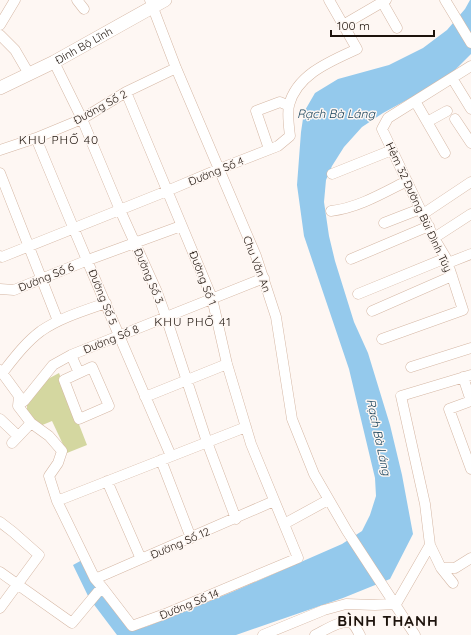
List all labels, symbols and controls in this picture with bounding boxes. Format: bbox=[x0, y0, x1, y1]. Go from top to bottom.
scale bar bbox=[331, 12, 434, 38]
text: 100 m bbox=[337, 18, 370, 33]
street label: Đinh Bộ Lĩnh bbox=[53, 24, 115, 67]
street label: Đường Số 2 bbox=[71, 87, 129, 127]
water label: Rạch Bà Láng bbox=[297, 106, 377, 121]
district label: KHU PHỐ 40 bbox=[19, 132, 99, 147]
street label: Hẻm 32 Đường Bùi Đình Túy bbox=[383, 140, 455, 274]
street label: Đường Số 4 bbox=[186, 153, 246, 188]
street label: Chu Văn An bbox=[240, 234, 274, 294]
street label: Đường Số 3 bbox=[131, 246, 167, 306]
street label: Đường Số 1 bbox=[186, 249, 220, 307]
street label: Đường Số 6 bbox=[16, 259, 76, 295]
street label: Đường Số 5 bbox=[85, 267, 121, 327]
district label: KHU PHỐ 41 bbox=[154, 314, 232, 329]
street label: Đường Số 8 bbox=[81, 321, 141, 357]
water label: Rạch Bà Láng bbox=[364, 397, 395, 478]
street label: Đường Số 12 bbox=[148, 524, 212, 562]
street label: Đường Số 14 bbox=[157, 586, 221, 622]
district label: BÌNH THẠNH bbox=[337, 611, 439, 630]

